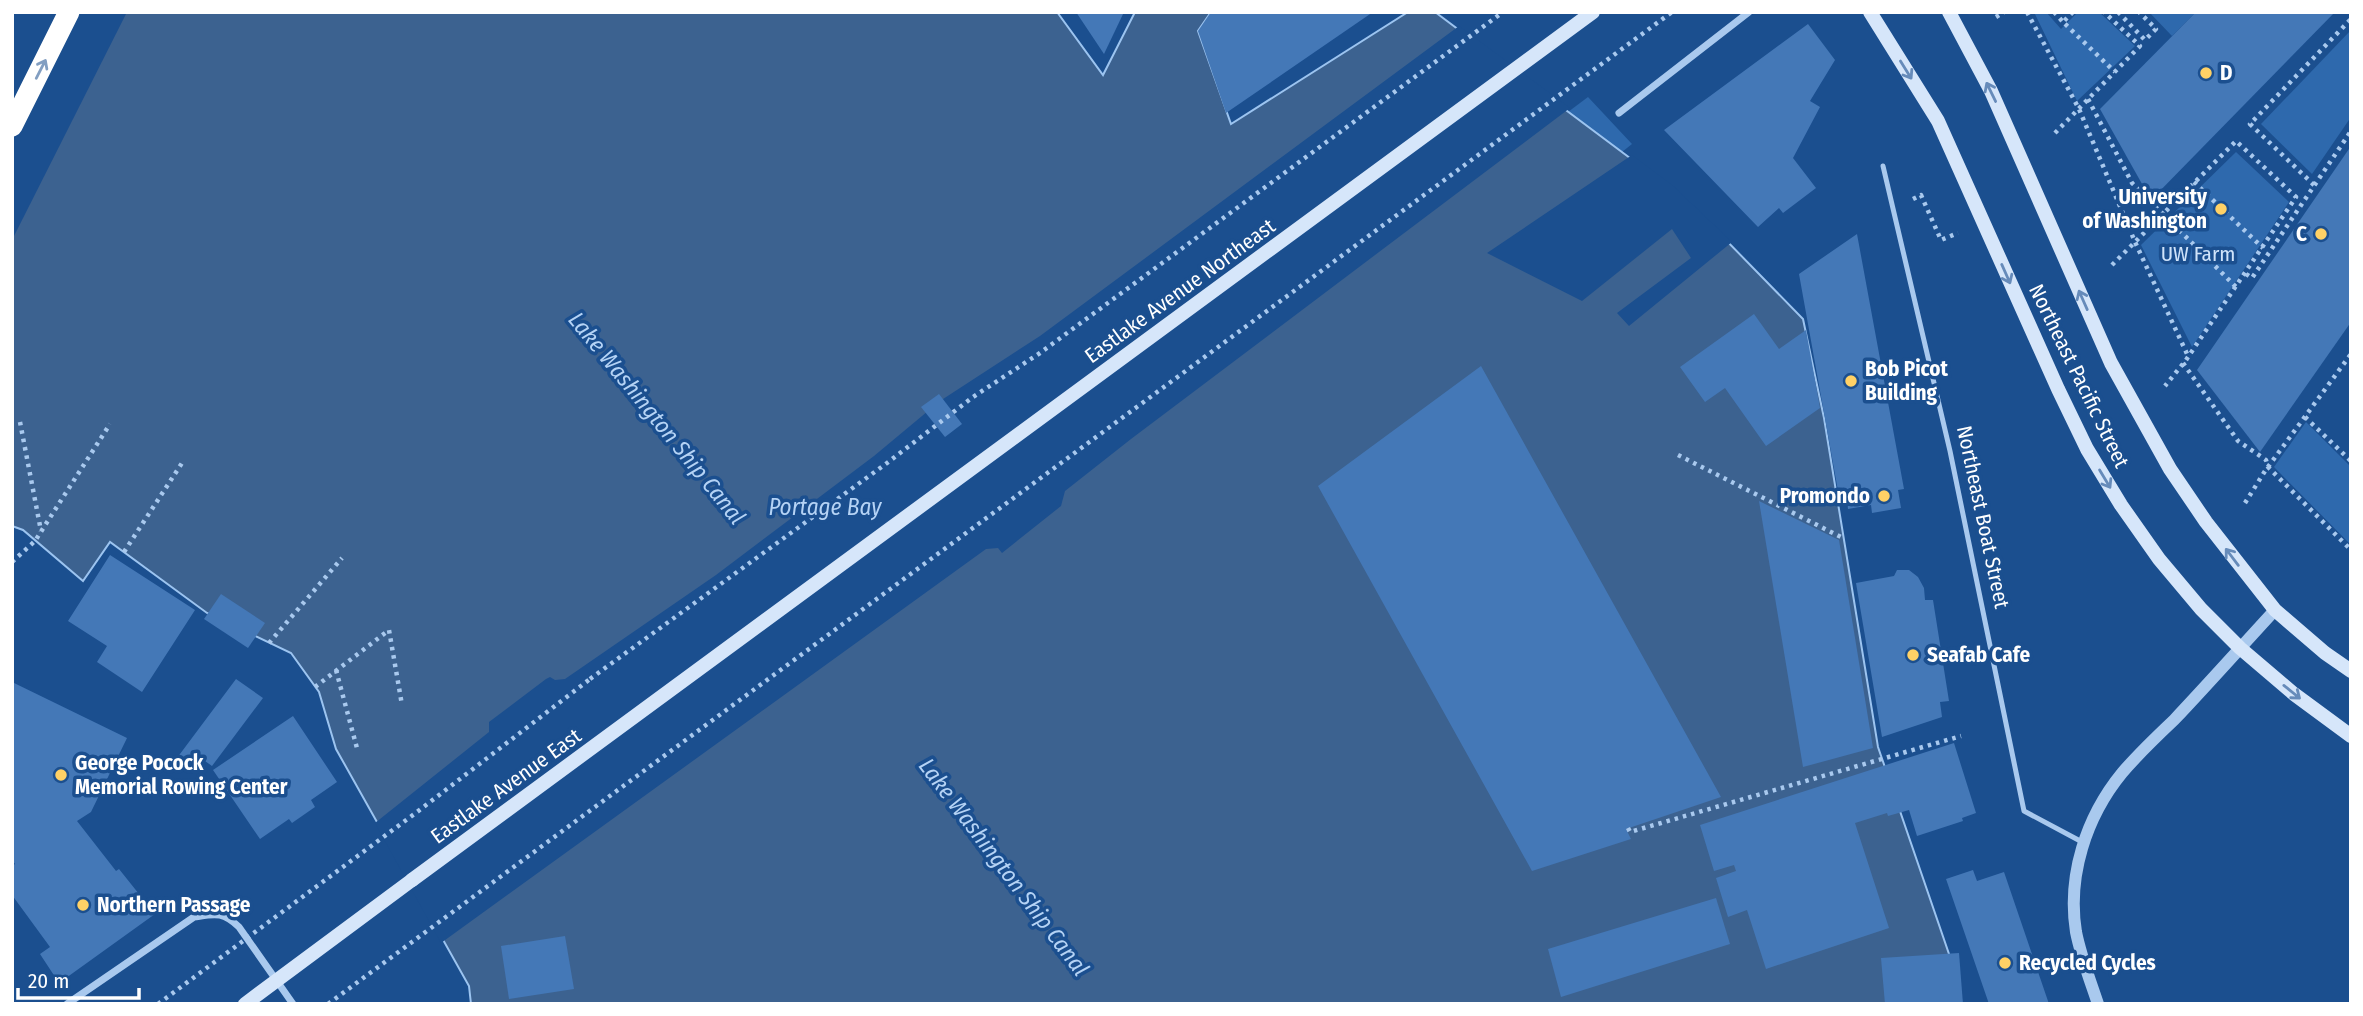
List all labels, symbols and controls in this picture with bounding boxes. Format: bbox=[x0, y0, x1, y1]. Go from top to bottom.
one-way arrow bbox=[34, 59, 48, 80]
one-way arrow bbox=[1898, 60, 1913, 79]
place label: D bbox=[2220, 60, 2233, 86]
marker: D bbox=[2198, 65, 2214, 81]
one-way arrow bbox=[1984, 82, 1997, 103]
place label: University of Washington bbox=[2082, 184, 2208, 234]
marker: University of Washington bbox=[2213, 201, 2229, 217]
street label: Eastlake Avenue Northeast bbox=[1080, 213, 1280, 369]
place label: C bbox=[2296, 221, 2307, 247]
marker: C bbox=[2313, 226, 2329, 242]
park label: UW Farm bbox=[2161, 241, 2235, 267]
one-way arrow bbox=[2000, 263, 2013, 284]
street label: Northeast Pacific Street bbox=[2023, 280, 2135, 472]
one-way arrow bbox=[2076, 290, 2089, 312]
water label: Lake Washington Ship Canal bbox=[563, 306, 751, 530]
place label: Bob Picot Building bbox=[1865, 356, 1949, 406]
marker: Bob Picot Building bbox=[1843, 373, 1859, 389]
street label: Northeast Boat Street bbox=[1951, 423, 2015, 611]
one-way arrow bbox=[2098, 468, 2112, 488]
place label: Promondo bbox=[1780, 483, 1870, 509]
marker: Promondo bbox=[1876, 488, 1892, 504]
water label: Portage Bay bbox=[769, 493, 882, 521]
one-way arrow bbox=[2225, 548, 2240, 567]
place label: Seafab Cafe bbox=[1927, 642, 2030, 668]
marker: Seafab Cafe bbox=[1905, 647, 1921, 663]
one-way arrow bbox=[2283, 685, 2301, 700]
street label: Eastlake Avenue East bbox=[426, 723, 586, 849]
place label: George Pocock Memorial Rowing Center bbox=[75, 750, 288, 800]
water label: Lake Washington Ship Canal bbox=[913, 753, 1095, 981]
marker: George Pocock Memorial Rowing Center bbox=[53, 767, 69, 783]
place label: Northern Passage bbox=[97, 892, 251, 918]
marker: Northern Passage bbox=[75, 897, 91, 913]
place label: Recycled Cycles bbox=[2019, 950, 2156, 976]
marker: Recycled Cycles bbox=[1997, 955, 2013, 971]
scale bar bbox=[18, 956, 138, 1000]
text: 20 m bbox=[28, 968, 69, 994]

